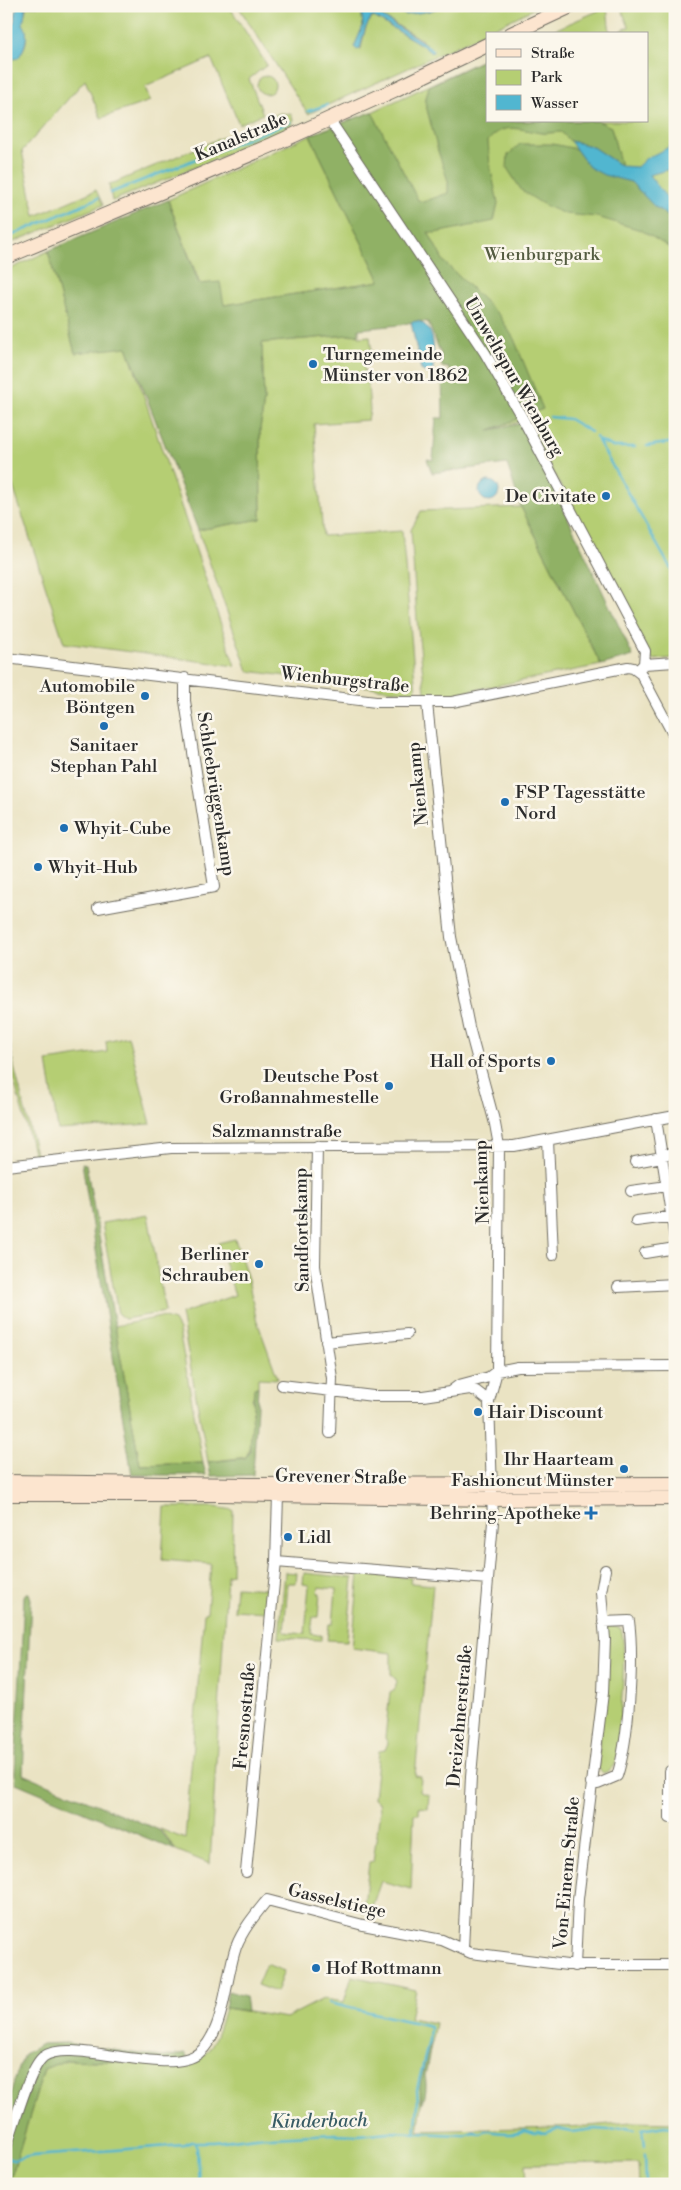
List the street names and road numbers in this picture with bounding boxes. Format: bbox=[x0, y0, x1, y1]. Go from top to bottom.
street label: Kanalstraße bbox=[191, 107, 291, 167]
street label: Umweltspur Wienburg bbox=[459, 293, 569, 462]
street label: Wienburgstraße bbox=[279, 662, 411, 698]
street label: Schleebrüggenkamp bbox=[192, 710, 240, 878]
street label: Nienkamp bbox=[402, 741, 434, 827]
street label: Salzmannstraße bbox=[212, 1120, 342, 1143]
street label: Nienkamp bbox=[469, 1139, 495, 1225]
street label: Sandfortskamp bbox=[289, 1168, 315, 1292]
street label: Grevener Straße bbox=[275, 1464, 407, 1490]
street label: Dreizehnerstraße bbox=[442, 1644, 478, 1788]
street label: Fresnostraße bbox=[229, 1661, 261, 1771]
street label: Von-Einem-Straße bbox=[549, 1796, 585, 1951]
street label: Gasselstiege bbox=[286, 1879, 388, 1923]

